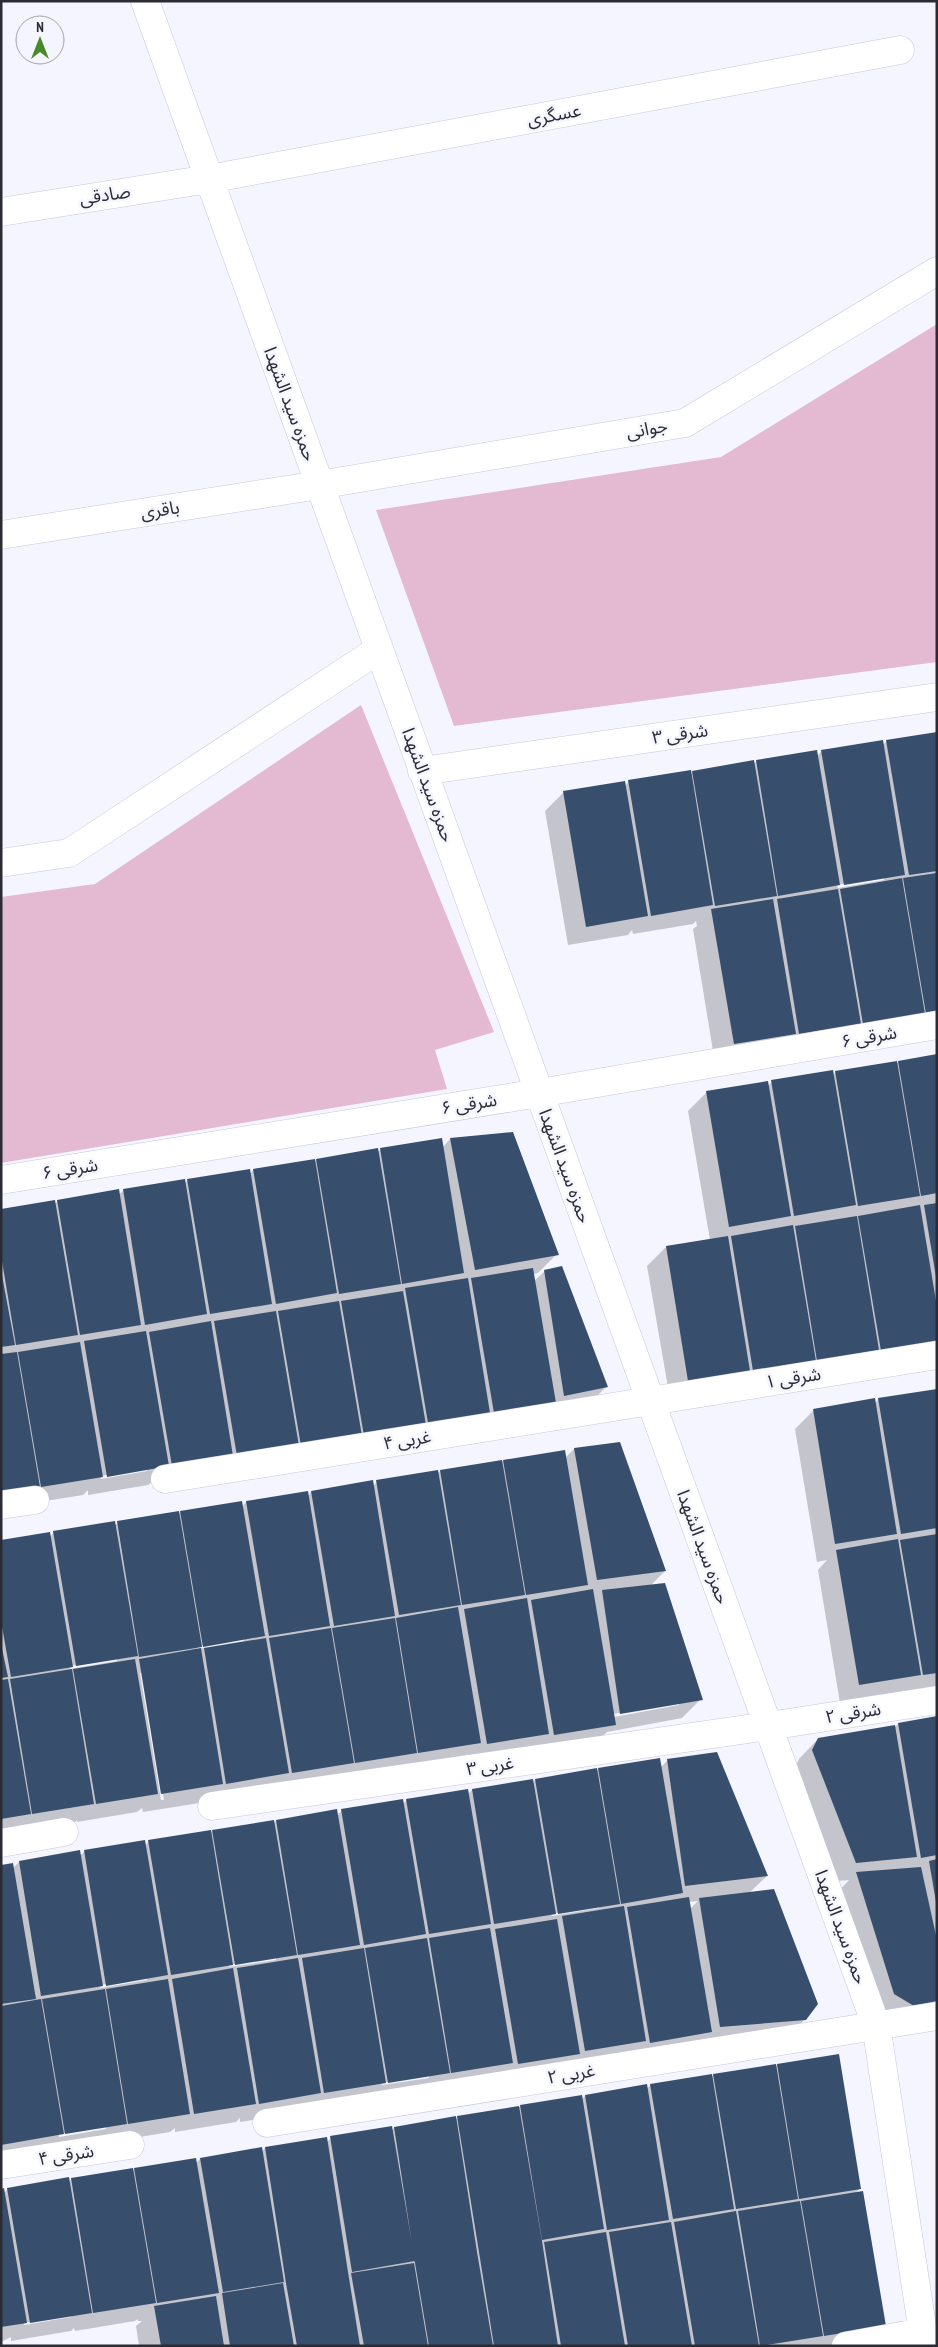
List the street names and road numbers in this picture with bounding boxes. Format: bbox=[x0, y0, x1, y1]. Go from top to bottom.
street label: عسگری bbox=[525, 98, 583, 131]
street label: صادقی bbox=[78, 179, 132, 210]
street label: حمزه سید الشهدا bbox=[259, 344, 322, 464]
street label: جوانی bbox=[624, 414, 669, 443]
street label: باقری bbox=[139, 495, 181, 524]
street label: ۳ شرقی bbox=[651, 718, 709, 749]
street label: حمزه سید الشهدا bbox=[397, 725, 460, 845]
street label: ۶ شرقی bbox=[839, 1020, 899, 1053]
street label: ۶ شرقی bbox=[439, 1088, 498, 1119]
street label: حمزه سید الشهدا bbox=[534, 1106, 597, 1226]
street label: ۶ شرقی bbox=[40, 1153, 99, 1184]
street label: ۱ شرقی bbox=[763, 1362, 822, 1393]
street label: ۴ غربی bbox=[381, 1424, 432, 1455]
street label: حمزه سید الشهدا bbox=[672, 1487, 735, 1607]
street label: ۲ شرقی bbox=[823, 1697, 882, 1728]
street label: ۳ غربی bbox=[465, 1751, 515, 1780]
street label: حمزه سید الشهدا bbox=[810, 1867, 873, 1987]
street label: ۲ غربی bbox=[545, 2058, 596, 2089]
street label: ۴ شرقی bbox=[36, 2139, 95, 2170]

